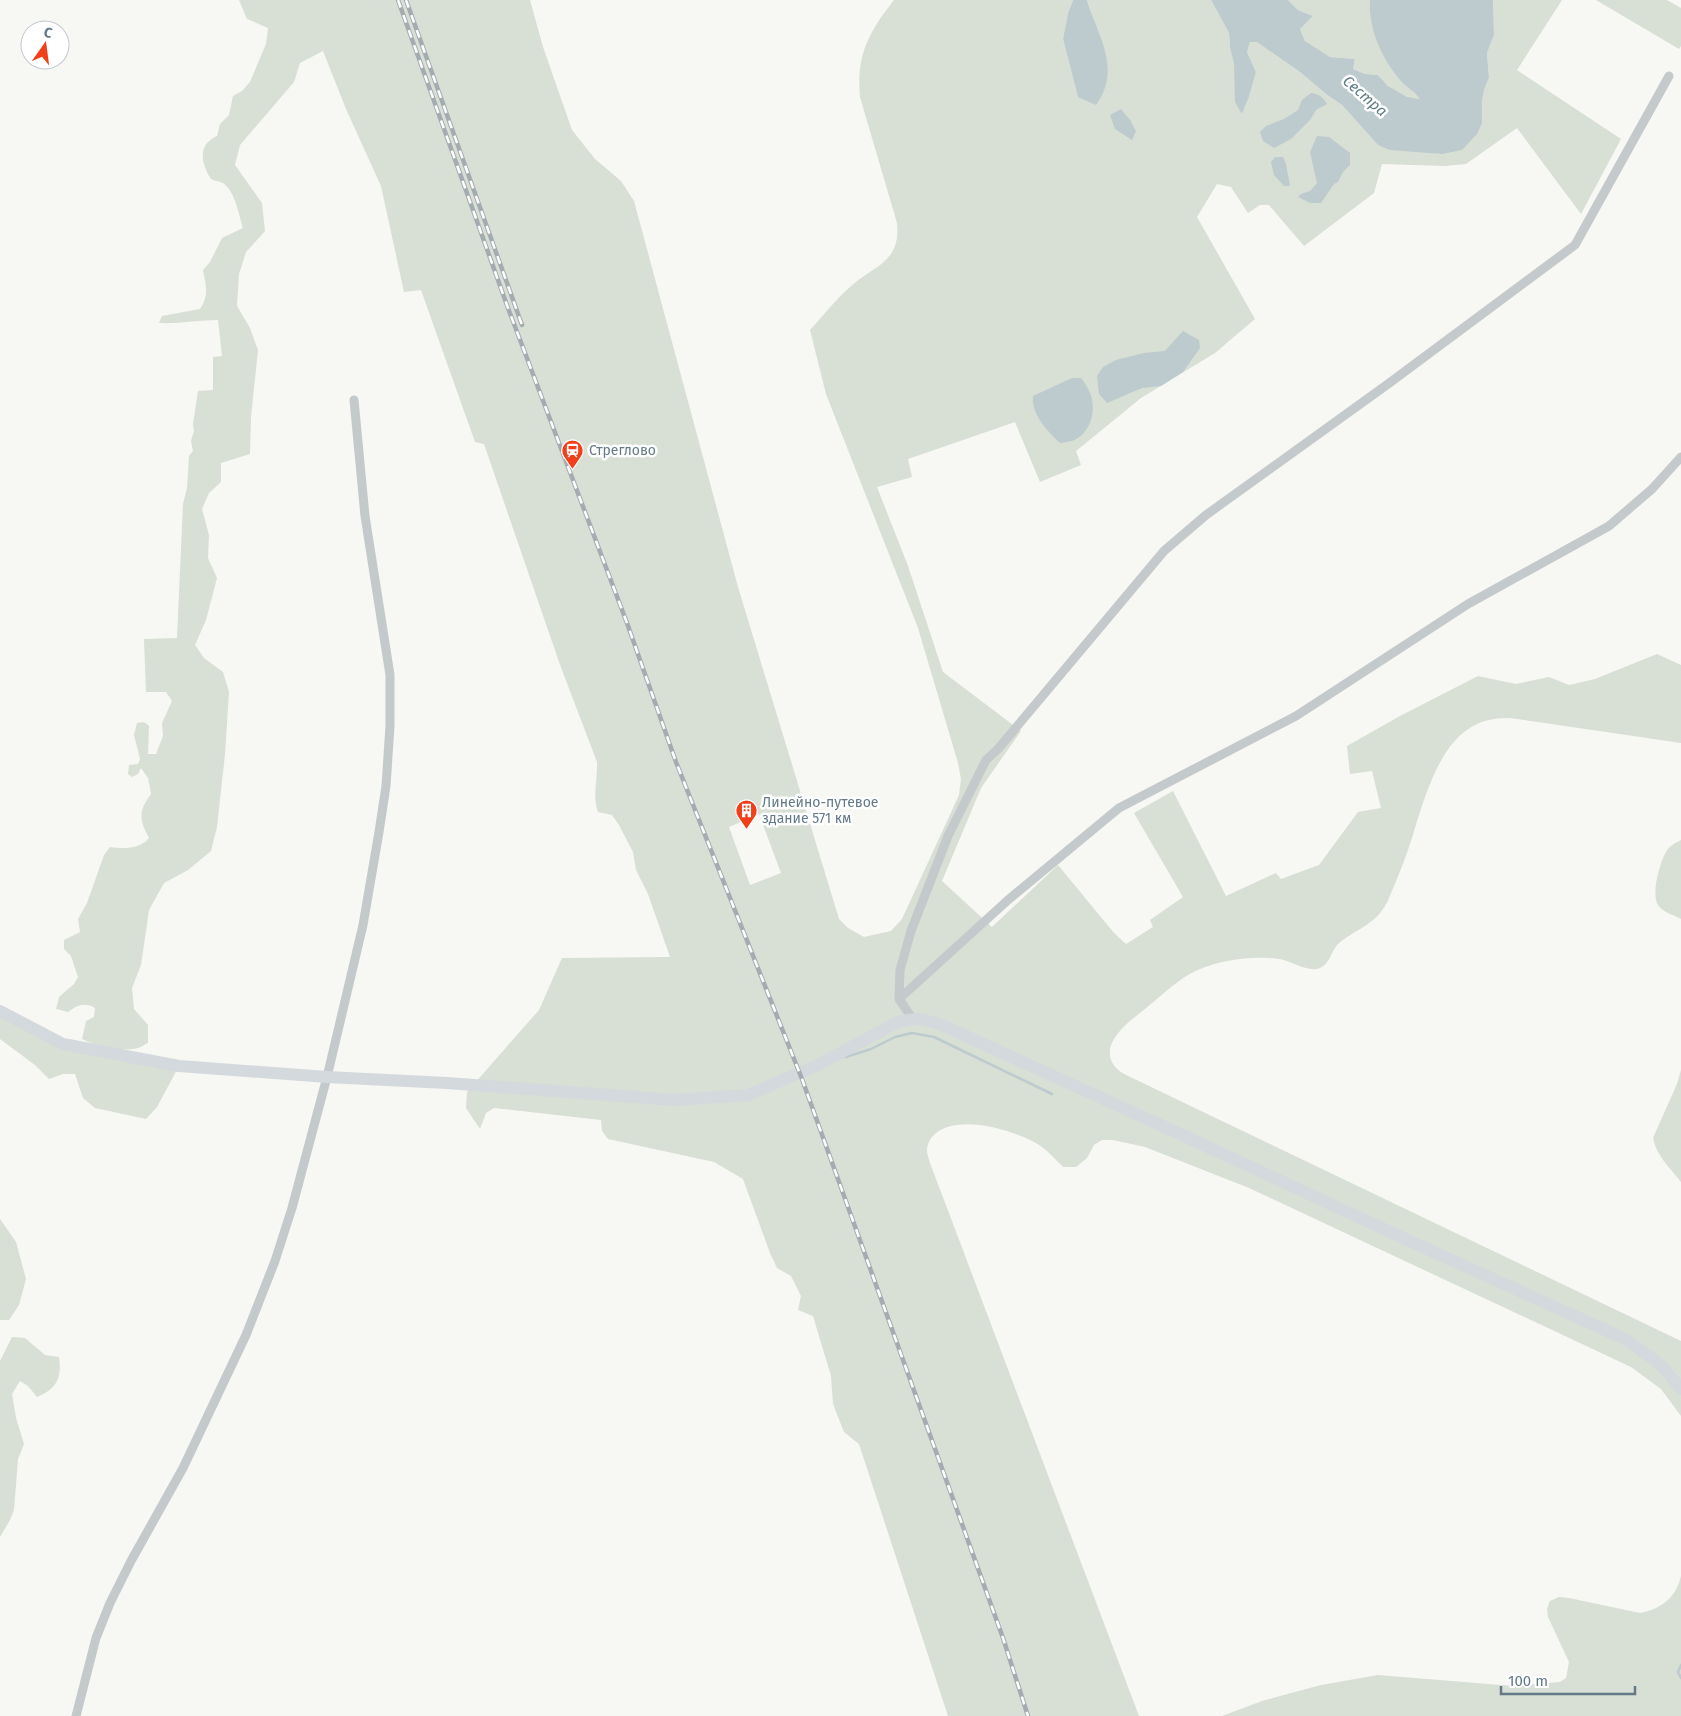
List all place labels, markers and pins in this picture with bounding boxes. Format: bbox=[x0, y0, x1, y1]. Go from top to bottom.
station icon: Стреглово bbox=[561, 438, 585, 469]
place label: Стреглово bbox=[589, 442, 656, 459]
place label: Линейно-путевое здание 571 км bbox=[762, 794, 878, 827]
building icon: Линейно-путевое здание 571 км bbox=[734, 798, 758, 829]

